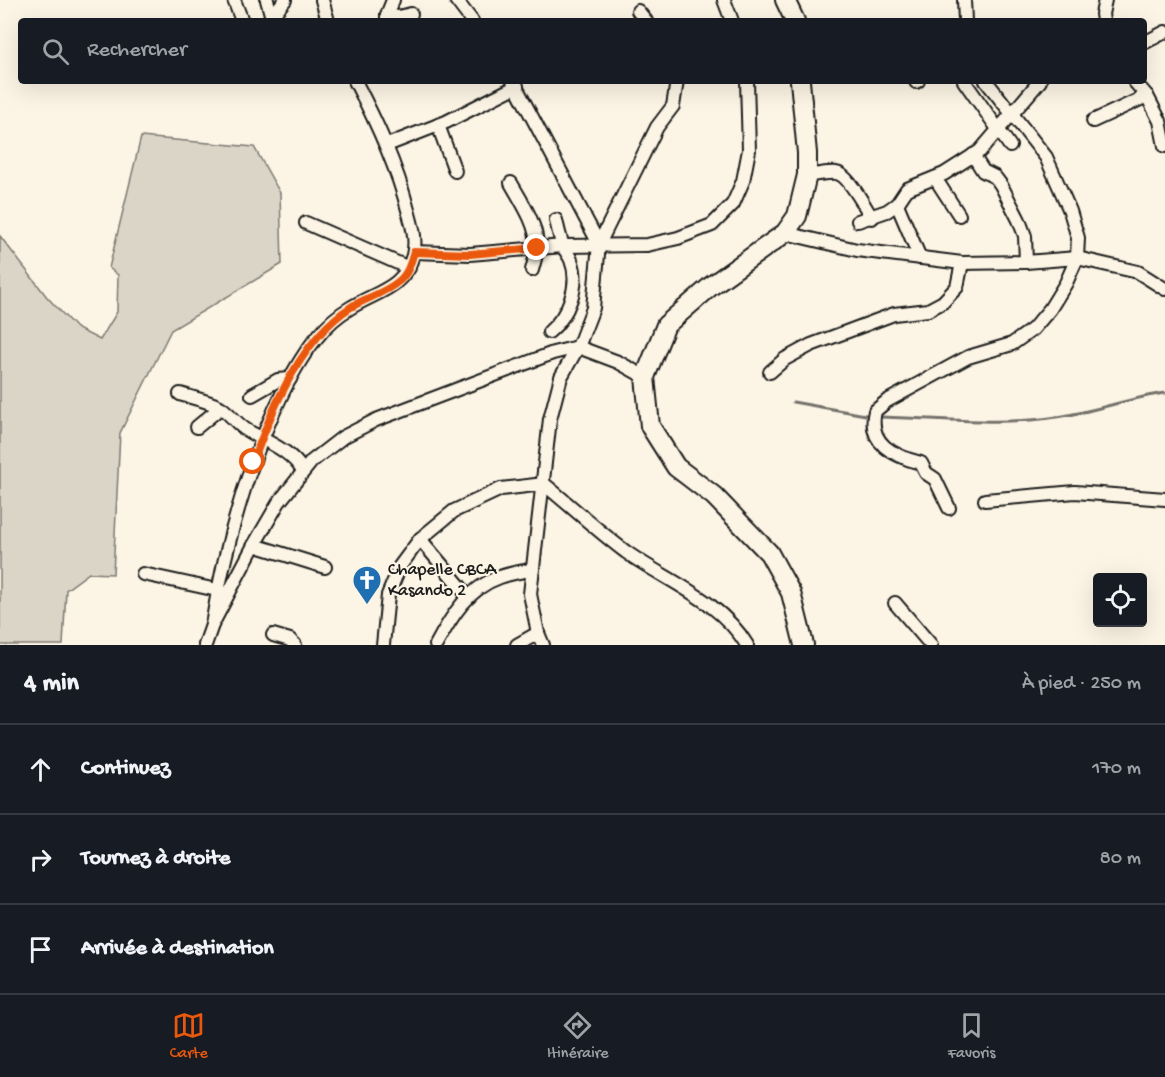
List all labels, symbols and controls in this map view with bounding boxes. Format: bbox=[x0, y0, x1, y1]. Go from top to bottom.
search box bbox=[18, 18, 1147, 84]
icon: search bbox=[39, 35, 72, 68]
text: Rechercher bbox=[87, 38, 187, 64]
route end bbox=[523, 234, 549, 260]
route start bbox=[239, 448, 265, 474]
place label: Chapelle CBCA Kasando 2 bbox=[388, 560, 498, 602]
church icon: Chapelle CBCA Kasando 2 bbox=[351, 564, 383, 606]
map controls bbox=[1093, 573, 1147, 627]
button: locate bbox=[1093, 573, 1147, 627]
text: 4 min bbox=[24, 669, 79, 700]
text: À pied · 250 m bbox=[1022, 673, 1141, 696]
icon: ahead bbox=[24, 753, 57, 786]
text: Continuez bbox=[81, 756, 170, 782]
text: 170 m bbox=[1092, 758, 1141, 781]
icon: right bbox=[24, 843, 57, 876]
text: Tournez à droite bbox=[81, 846, 230, 872]
text: 80 m bbox=[1100, 848, 1141, 871]
icon: arrive bbox=[24, 933, 57, 966]
text: Arrivée à destination bbox=[81, 936, 274, 962]
tab: Carte bbox=[170, 1009, 208, 1064]
tab: Itinéraire bbox=[547, 1009, 609, 1064]
tab: Favoris bbox=[948, 1009, 995, 1064]

